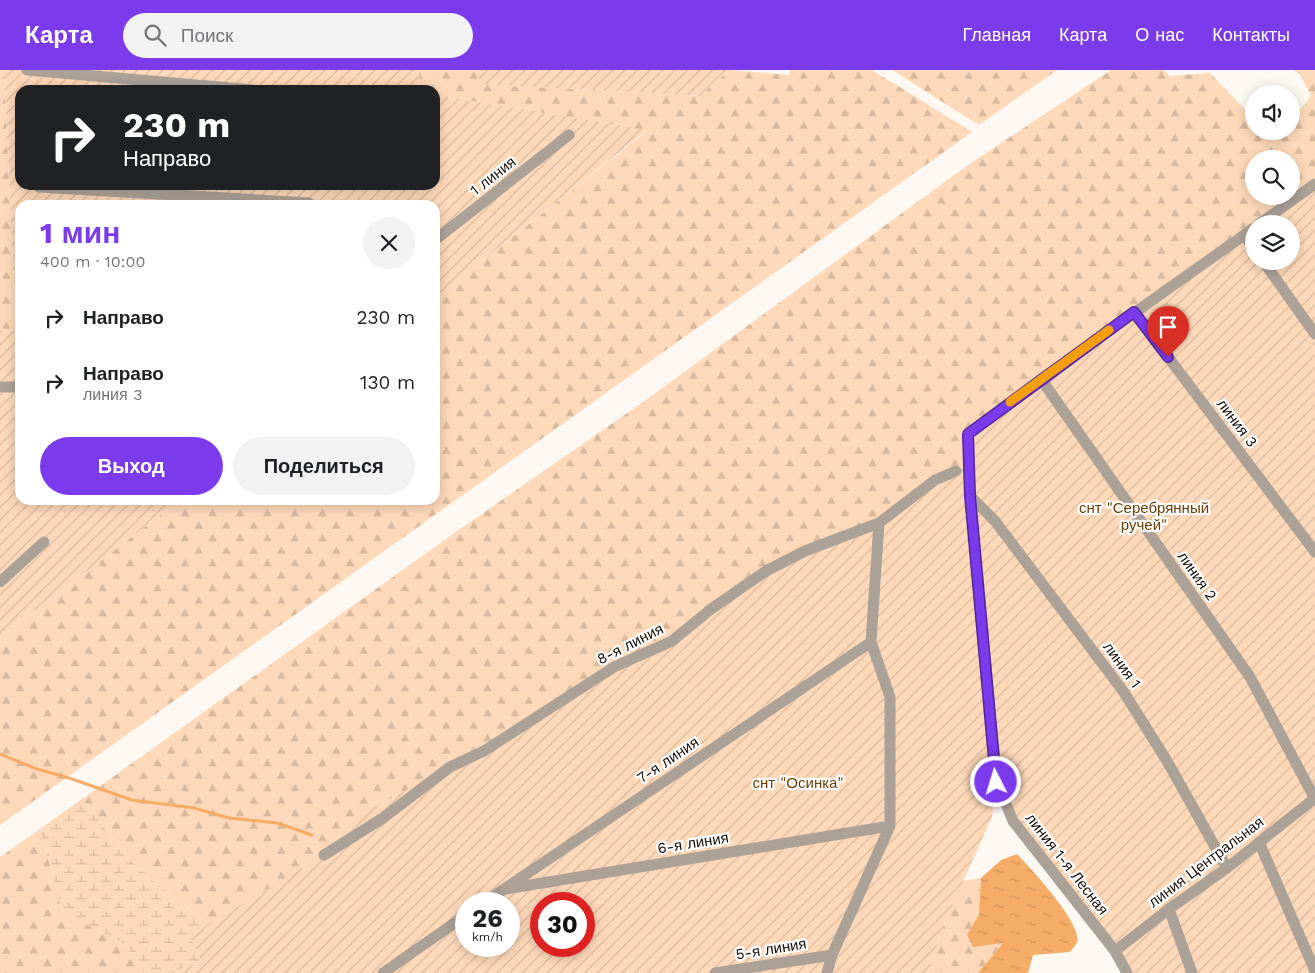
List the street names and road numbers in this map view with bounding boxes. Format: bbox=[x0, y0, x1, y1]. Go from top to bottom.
street label: 1 линия bbox=[467, 153, 519, 199]
street label: линия 3 bbox=[1213, 395, 1261, 451]
street label: линия 2 bbox=[1174, 548, 1220, 604]
street label: 8-я линия bbox=[594, 620, 666, 668]
street label: линия 1 bbox=[1099, 638, 1145, 692]
street label: 7-я линия bbox=[634, 733, 702, 787]
street label: линия 1-я Лесная bbox=[1022, 810, 1112, 918]
street label: линия Центральная bbox=[1145, 813, 1267, 911]
street label: 6-я линия bbox=[656, 828, 730, 858]
street label: 5-я линия bbox=[734, 935, 808, 963]

